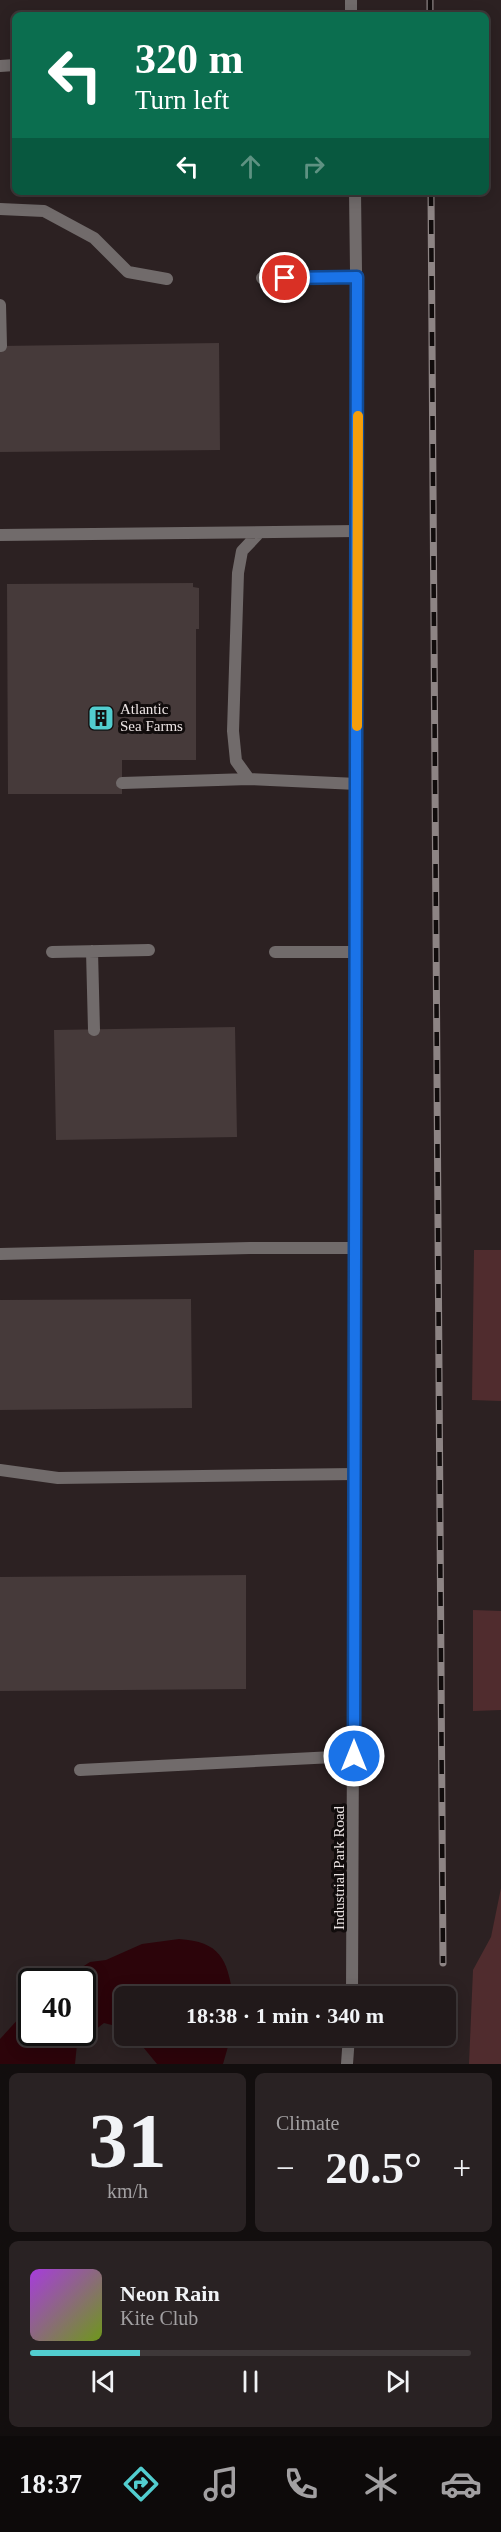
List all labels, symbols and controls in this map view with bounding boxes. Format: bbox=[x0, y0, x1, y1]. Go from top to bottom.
icon: left bbox=[36, 36, 114, 114]
text: 320 m bbox=[135, 36, 244, 82]
text: Turn left bbox=[135, 85, 229, 115]
icon: left bbox=[171, 150, 204, 183]
icon: ahead bbox=[234, 150, 267, 183]
icon: right bbox=[297, 150, 330, 183]
pin bbox=[259, 252, 310, 303]
icon: arrive bbox=[268, 261, 301, 294]
place label: Atlantic Sea Farms bbox=[120, 701, 183, 734]
building icon: Atlantic Sea Farms bbox=[86, 703, 116, 733]
position arrow bbox=[322, 1724, 386, 1788]
street label: Industrial Park Road bbox=[331, 1805, 347, 1930]
speed limit sign: 40 bbox=[18, 1968, 96, 2046]
text: 18:38 · 1 min · 340 m bbox=[186, 2003, 384, 2028]
text: 31 bbox=[89, 2097, 167, 2184]
text: Climate bbox=[276, 2112, 339, 2134]
text: 20.5° bbox=[325, 2143, 422, 2193]
text: − bbox=[276, 2150, 295, 2186]
text: + bbox=[452, 2150, 471, 2186]
text: km/h bbox=[107, 2180, 148, 2202]
text: Neon Rain bbox=[120, 2281, 220, 2306]
text: Kite Club bbox=[120, 2307, 198, 2329]
icon: previous bbox=[87, 2365, 120, 2398]
icon: pause bbox=[234, 2365, 267, 2398]
icon: next bbox=[381, 2365, 414, 2398]
icon: directions bbox=[120, 2463, 162, 2505]
icon: music bbox=[200, 2463, 242, 2505]
icon: phone bbox=[280, 2463, 322, 2505]
icon: climate bbox=[360, 2463, 402, 2505]
icon: car bbox=[440, 2463, 482, 2505]
text: 18:37 bbox=[19, 2469, 82, 2499]

